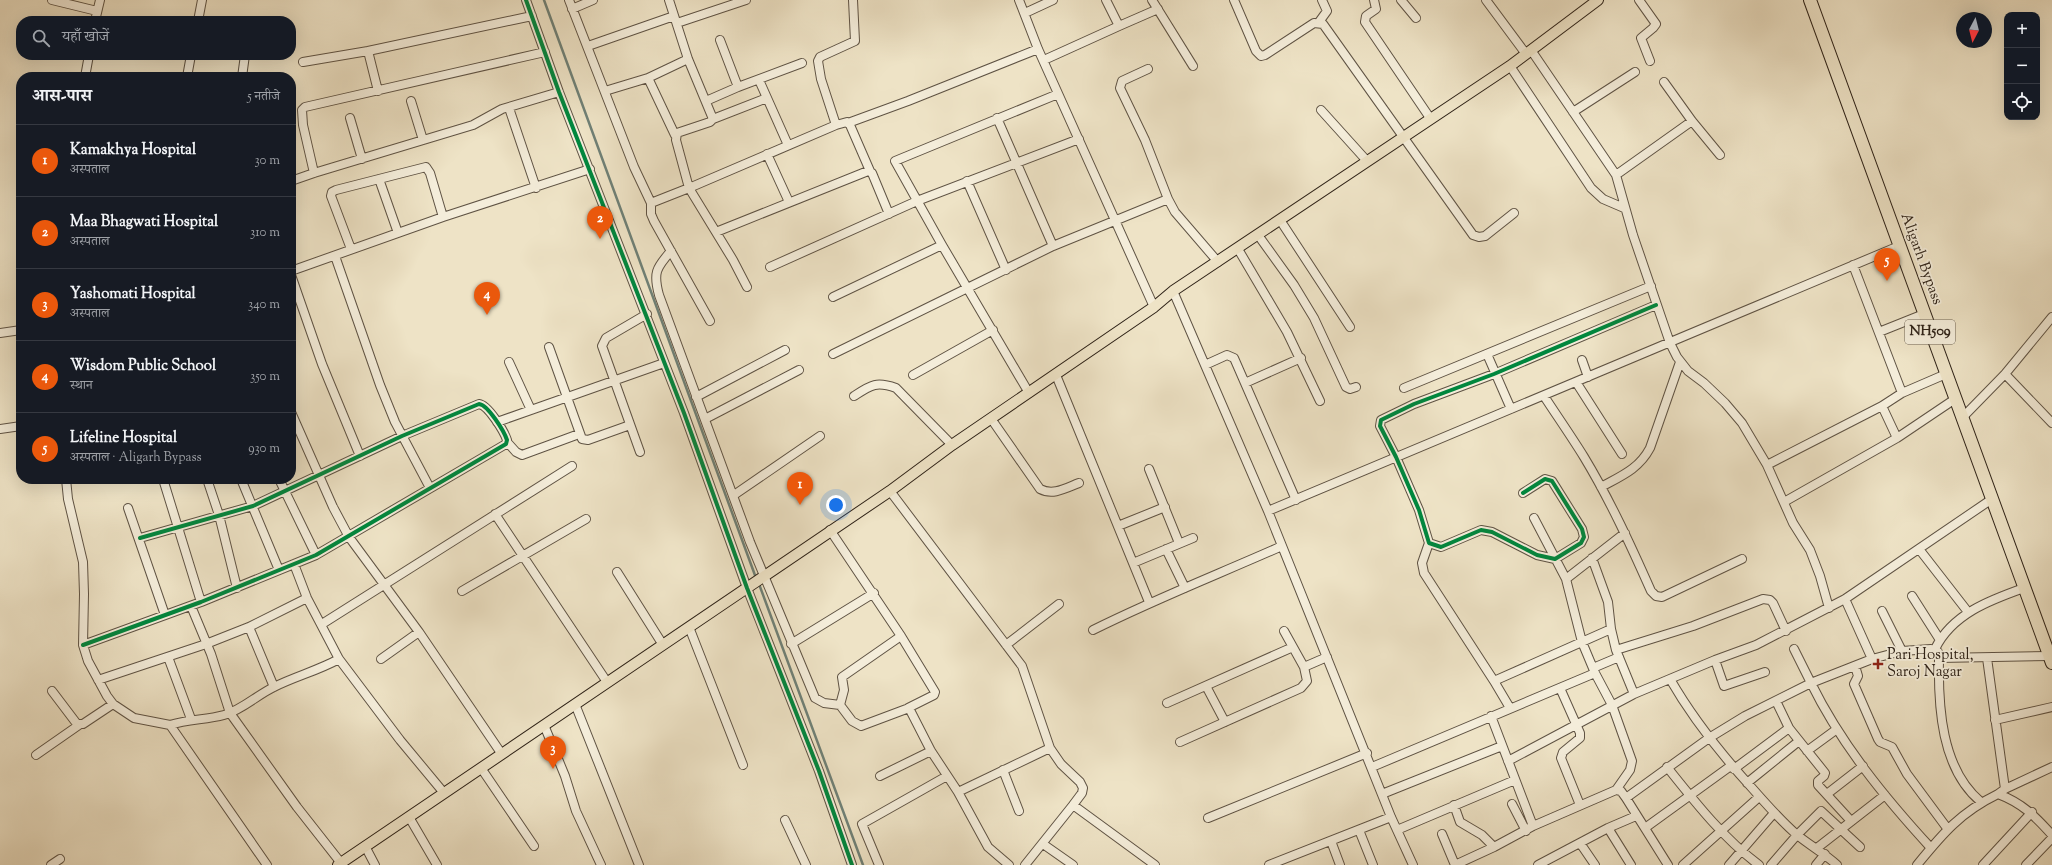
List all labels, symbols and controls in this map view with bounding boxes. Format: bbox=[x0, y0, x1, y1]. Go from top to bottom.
north arrow bbox=[1956, 12, 1992, 48]
map controls bbox=[2004, 12, 2040, 120]
button: + bbox=[2004, 12, 2040, 48]
search box bbox=[16, 16, 296, 60]
icon: search bbox=[30, 27, 52, 49]
text: यहाँ खोजें bbox=[62, 27, 109, 48]
button: − bbox=[2004, 48, 2040, 84]
button: locate bbox=[2004, 84, 2040, 120]
text: आस-पास bbox=[32, 85, 92, 109]
text: 5 नतीजे bbox=[247, 88, 280, 106]
text: Kamakhya Hospital bbox=[70, 140, 196, 161]
text: 1 bbox=[43, 152, 47, 170]
text: 30 m bbox=[254, 152, 280, 170]
text: अस्पताल bbox=[70, 161, 110, 179]
pin: 2 bbox=[587, 206, 613, 239]
street label: Aligarh Bypass bbox=[1895, 210, 1947, 308]
text: Maa Bhagwati Hospital bbox=[70, 212, 218, 233]
text: 2 bbox=[42, 224, 48, 242]
text: 310 m bbox=[250, 224, 280, 242]
text: अस्पताल bbox=[70, 233, 110, 251]
pin: 5 bbox=[1874, 248, 1900, 281]
pin: 4 bbox=[474, 282, 500, 315]
text: Yashomati Hospital bbox=[70, 284, 196, 305]
text: 3 bbox=[42, 296, 48, 314]
text: 340 m bbox=[248, 296, 280, 314]
text: अस्पताल bbox=[70, 305, 110, 323]
road number: NH509 bbox=[1905, 320, 1955, 344]
text: Wisdom Public School bbox=[70, 356, 216, 377]
text: 4 bbox=[42, 368, 48, 386]
text: 350 m bbox=[250, 368, 280, 386]
text: स्थान bbox=[70, 377, 93, 395]
text: Lifeline Hospital bbox=[70, 428, 177, 449]
text: 5 bbox=[43, 440, 47, 458]
text: 930 m bbox=[248, 440, 280, 458]
text: अस्पताल · Aligarh Bypass bbox=[70, 449, 202, 467]
pin: 1 bbox=[787, 472, 813, 505]
your location bbox=[826, 495, 846, 515]
place label: Pari Hospital, Saroj Nagar bbox=[1887, 645, 1974, 683]
marker: Pari Hospital, Saroj Nagar bbox=[1872, 658, 1884, 670]
pin: 3 bbox=[540, 736, 566, 769]

